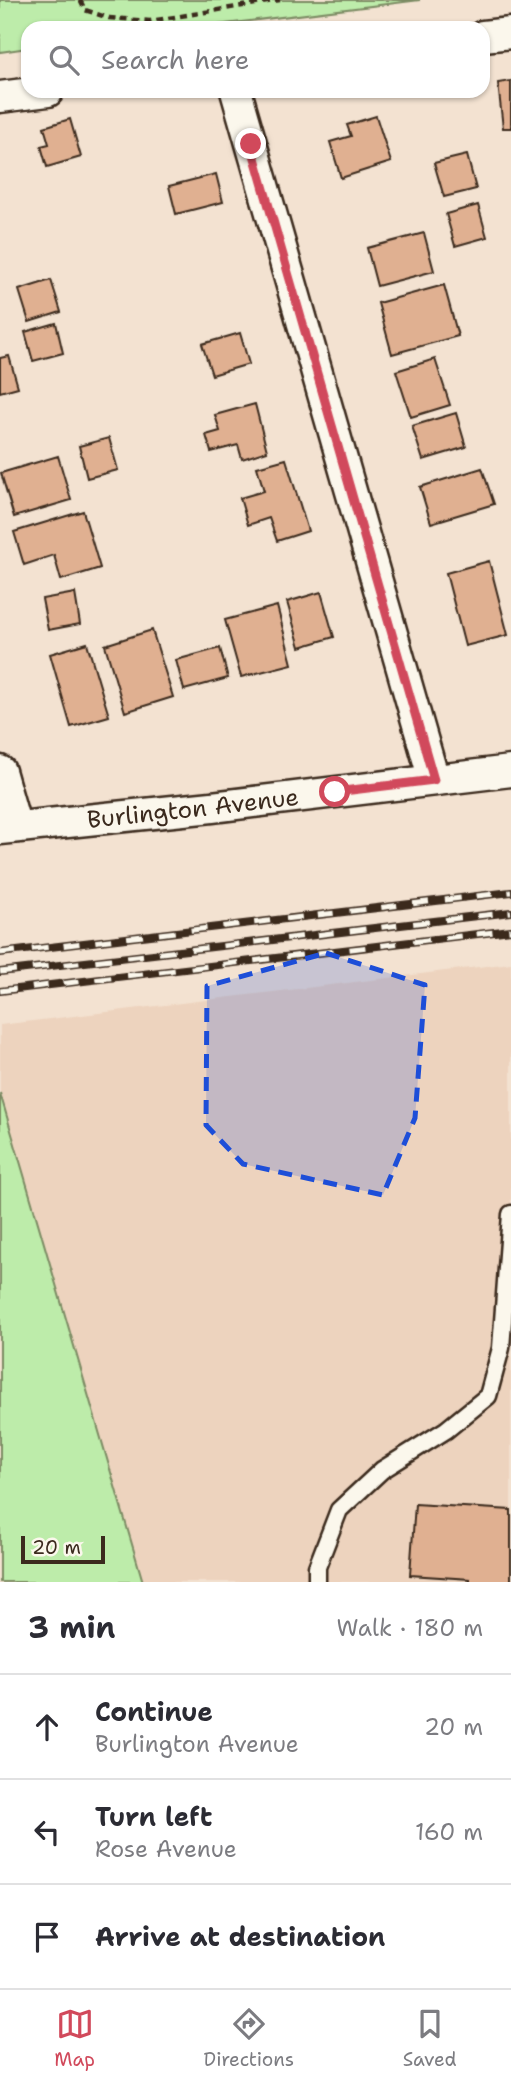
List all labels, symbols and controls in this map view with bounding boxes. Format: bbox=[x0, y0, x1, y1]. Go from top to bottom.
search box bbox=[21, 21, 490, 98]
icon: search bbox=[45, 41, 83, 79]
text: Search here bbox=[101, 42, 250, 77]
route end bbox=[235, 128, 266, 159]
route start bbox=[319, 776, 350, 807]
street label: Burlington Avenue bbox=[85, 781, 301, 836]
scale bar bbox=[21, 1533, 105, 1565]
text: 20 m bbox=[32, 1535, 81, 1560]
text: 3 min bbox=[28, 1607, 115, 1648]
text: Walk · 180 m bbox=[337, 1613, 483, 1643]
text: Continue bbox=[95, 1694, 213, 1729]
icon: ahead bbox=[28, 1708, 66, 1746]
text: 20 m bbox=[424, 1712, 483, 1742]
text: Burlington Avenue bbox=[95, 1729, 299, 1759]
text: Turn left bbox=[95, 1799, 212, 1834]
icon: left bbox=[28, 1813, 66, 1851]
text: 160 m bbox=[415, 1817, 483, 1847]
text: Rose Avenue bbox=[95, 1834, 237, 1864]
icon: arrive bbox=[28, 1918, 66, 1956]
text: Arrive at destination bbox=[95, 1919, 385, 1954]
tab: Map bbox=[54, 2005, 95, 2072]
tab: Directions bbox=[204, 2005, 294, 2072]
tab: Saved bbox=[403, 2005, 457, 2072]

